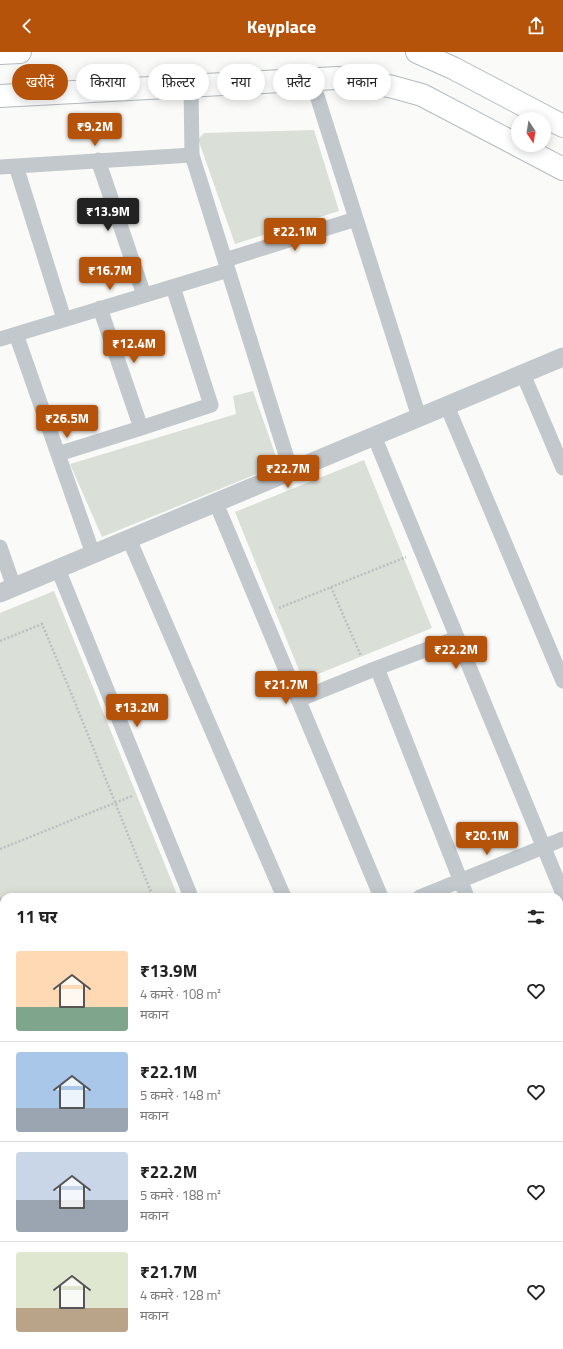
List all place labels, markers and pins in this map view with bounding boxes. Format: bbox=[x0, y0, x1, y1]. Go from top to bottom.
pin: ₹9.2M bbox=[67, 113, 123, 147]
pin: ₹13.9M bbox=[75, 198, 141, 232]
pin: ₹22.1M bbox=[262, 218, 328, 252]
pin: ₹16.7M bbox=[77, 257, 143, 291]
pin: ₹12.4M bbox=[101, 330, 167, 364]
pin: ₹26.5M bbox=[34, 405, 100, 439]
pin: ₹22.7M bbox=[255, 455, 321, 489]
pin: ₹22.2M bbox=[423, 636, 489, 670]
pin: ₹21.7M bbox=[253, 671, 319, 705]
pin: ₹13.2M bbox=[104, 694, 170, 728]
pin: ₹20.1M bbox=[454, 822, 520, 856]

